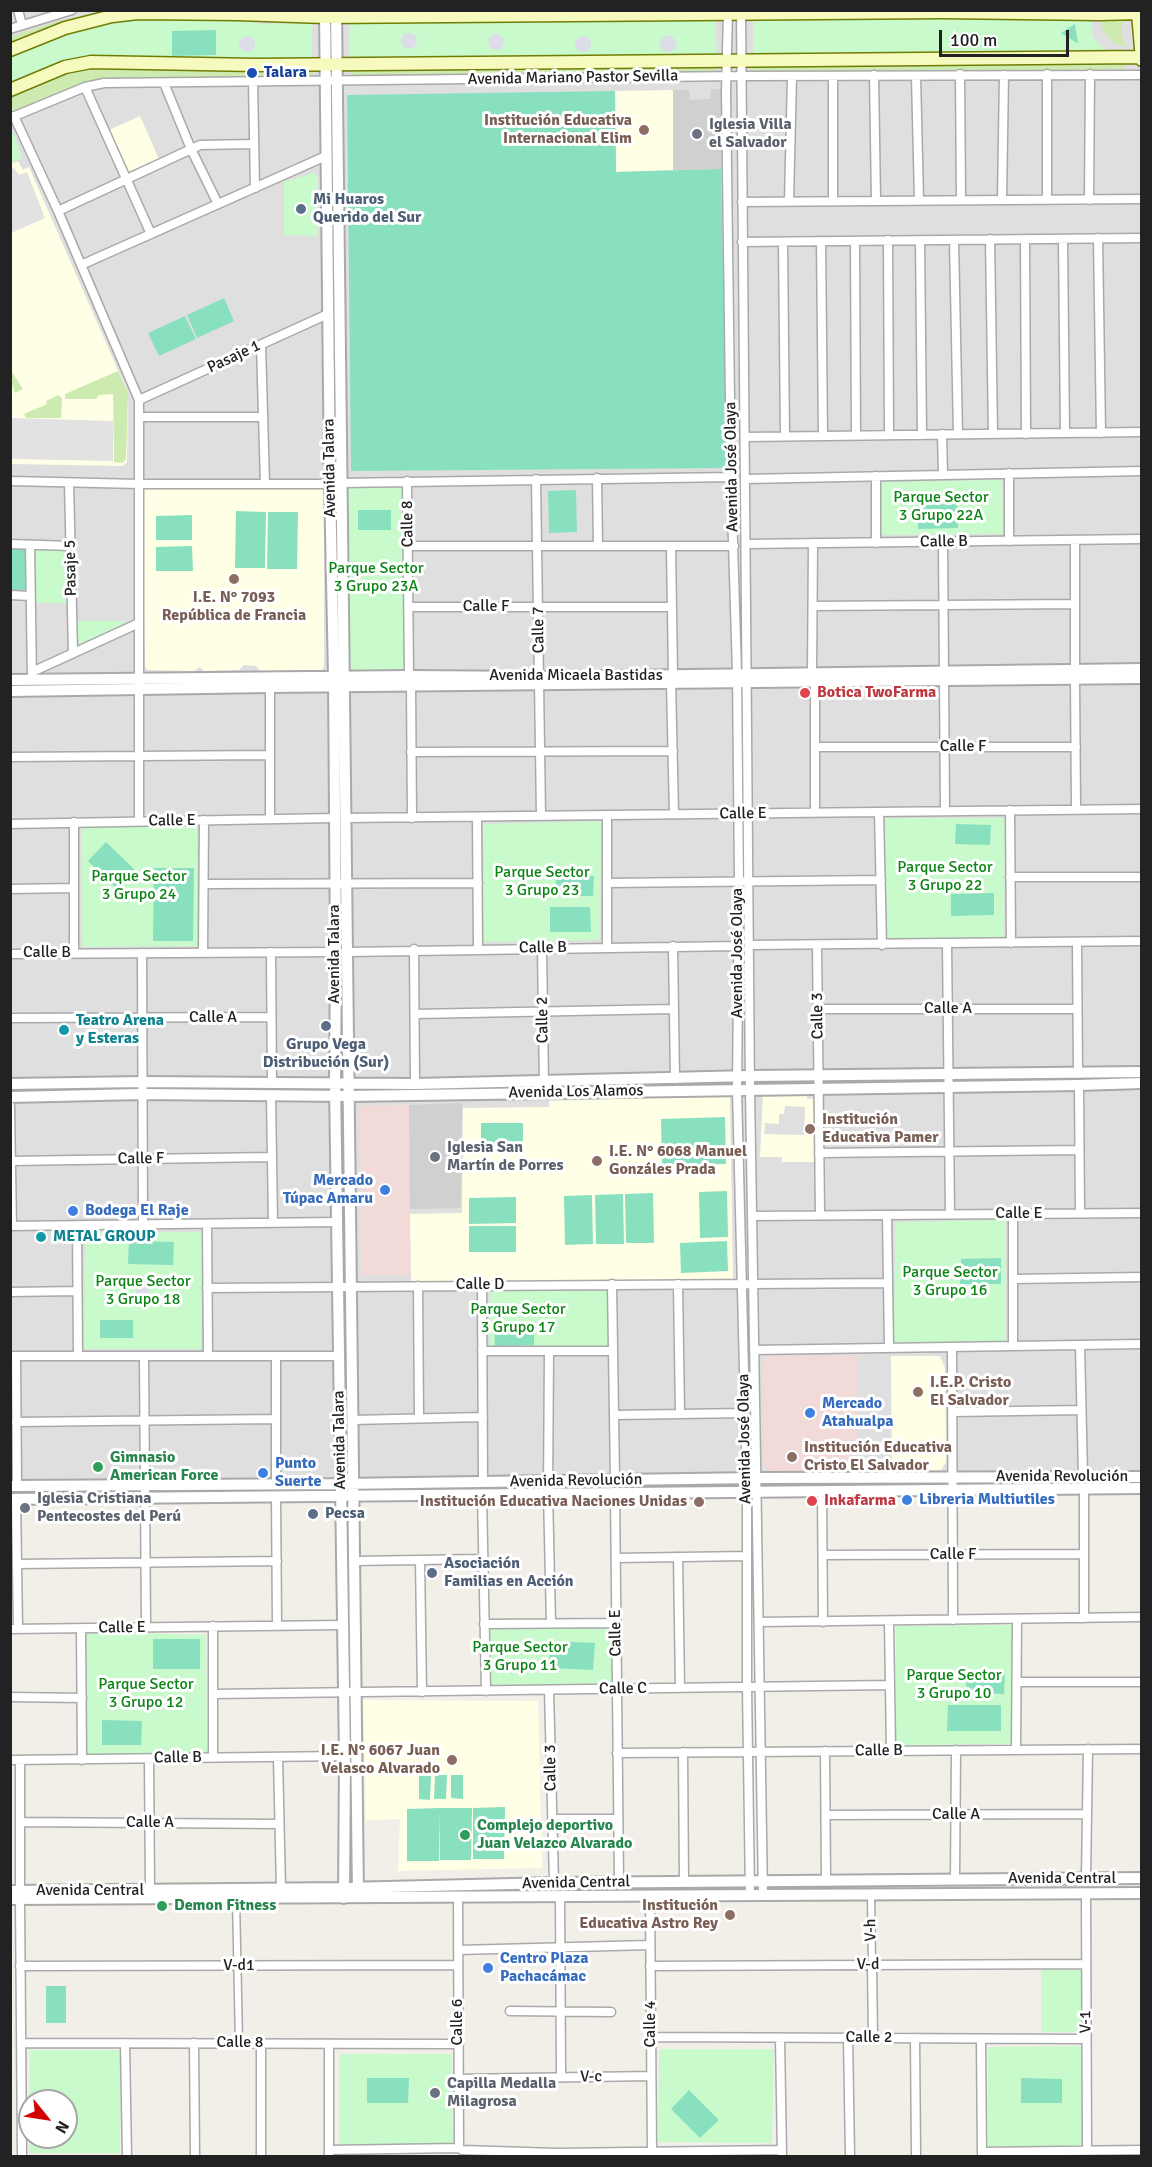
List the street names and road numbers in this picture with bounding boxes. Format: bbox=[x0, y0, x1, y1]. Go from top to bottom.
street label: Avenida Mariano Pastor Sevilla bbox=[468, 67, 678, 89]
street label: Pasaje 1 bbox=[204, 336, 264, 378]
street label: Avenida José Olaya bbox=[721, 402, 743, 532]
street label: Avenida Talara bbox=[320, 418, 340, 518]
street label: Calle 8 bbox=[398, 500, 418, 548]
street label: Calle B bbox=[920, 532, 968, 552]
street label: Pasaje 5 bbox=[61, 540, 81, 596]
street label: Calle F bbox=[463, 597, 509, 617]
street label: Calle 7 bbox=[529, 606, 549, 654]
street label: Avenida Micaela Bastidas bbox=[489, 666, 663, 686]
street label: Calle F bbox=[940, 737, 986, 757]
street label: Calle E bbox=[719, 804, 767, 824]
street label: Calle E bbox=[148, 811, 196, 831]
street label: Avenida José Olaya bbox=[728, 888, 748, 1018]
street label: Avenida Talara bbox=[325, 904, 345, 1004]
street label: Calle B bbox=[519, 938, 567, 958]
street label: Calle B bbox=[23, 943, 71, 963]
street label: Calle 3 bbox=[808, 992, 828, 1040]
street label: Calle 2 bbox=[533, 996, 553, 1044]
street label: Calle A bbox=[924, 999, 972, 1019]
street label: Calle A bbox=[189, 1008, 237, 1028]
street label: Avenida Los Alamos bbox=[508, 1081, 644, 1103]
street label: Calle F bbox=[118, 1149, 164, 1169]
street label: Calle E bbox=[995, 1204, 1043, 1224]
street label: Calle D bbox=[456, 1275, 504, 1295]
street label: Avenida José Olaya bbox=[734, 1374, 756, 1504]
street label: Avenida Talara bbox=[330, 1390, 350, 1490]
street label: Avenida Revolución bbox=[996, 1467, 1128, 1487]
street label: Avenida Revolución bbox=[509, 1470, 643, 1492]
street label: Calle F bbox=[930, 1545, 976, 1565]
street label: Calle E bbox=[606, 1609, 626, 1657]
street label: Calle E bbox=[98, 1618, 146, 1638]
street label: Calle C bbox=[599, 1679, 647, 1699]
street label: Calle B bbox=[855, 1741, 903, 1761]
street label: Calle 3 bbox=[541, 1744, 561, 1792]
street label: Calle B bbox=[154, 1748, 202, 1768]
street label: Calle A bbox=[932, 1805, 980, 1825]
street label: Calle A bbox=[126, 1813, 174, 1833]
street label: Avenida Central bbox=[1008, 1869, 1116, 1889]
street label: Avenida Central bbox=[522, 1872, 630, 1894]
street label: Avenida Central bbox=[36, 1881, 144, 1901]
street label: V-h bbox=[861, 1918, 881, 1942]
street label: V-d bbox=[857, 1955, 879, 1975]
street label: V-d1 bbox=[223, 1956, 255, 1976]
street label: Calle 6 bbox=[448, 1999, 468, 2045]
street label: Calle 4 bbox=[641, 2001, 661, 2047]
street label: V-1 bbox=[1076, 2010, 1096, 2034]
street label: Calle 2 bbox=[846, 2028, 892, 2048]
street label: Calle 8 bbox=[217, 2033, 263, 2053]
street label: V-c bbox=[580, 2067, 602, 2087]

